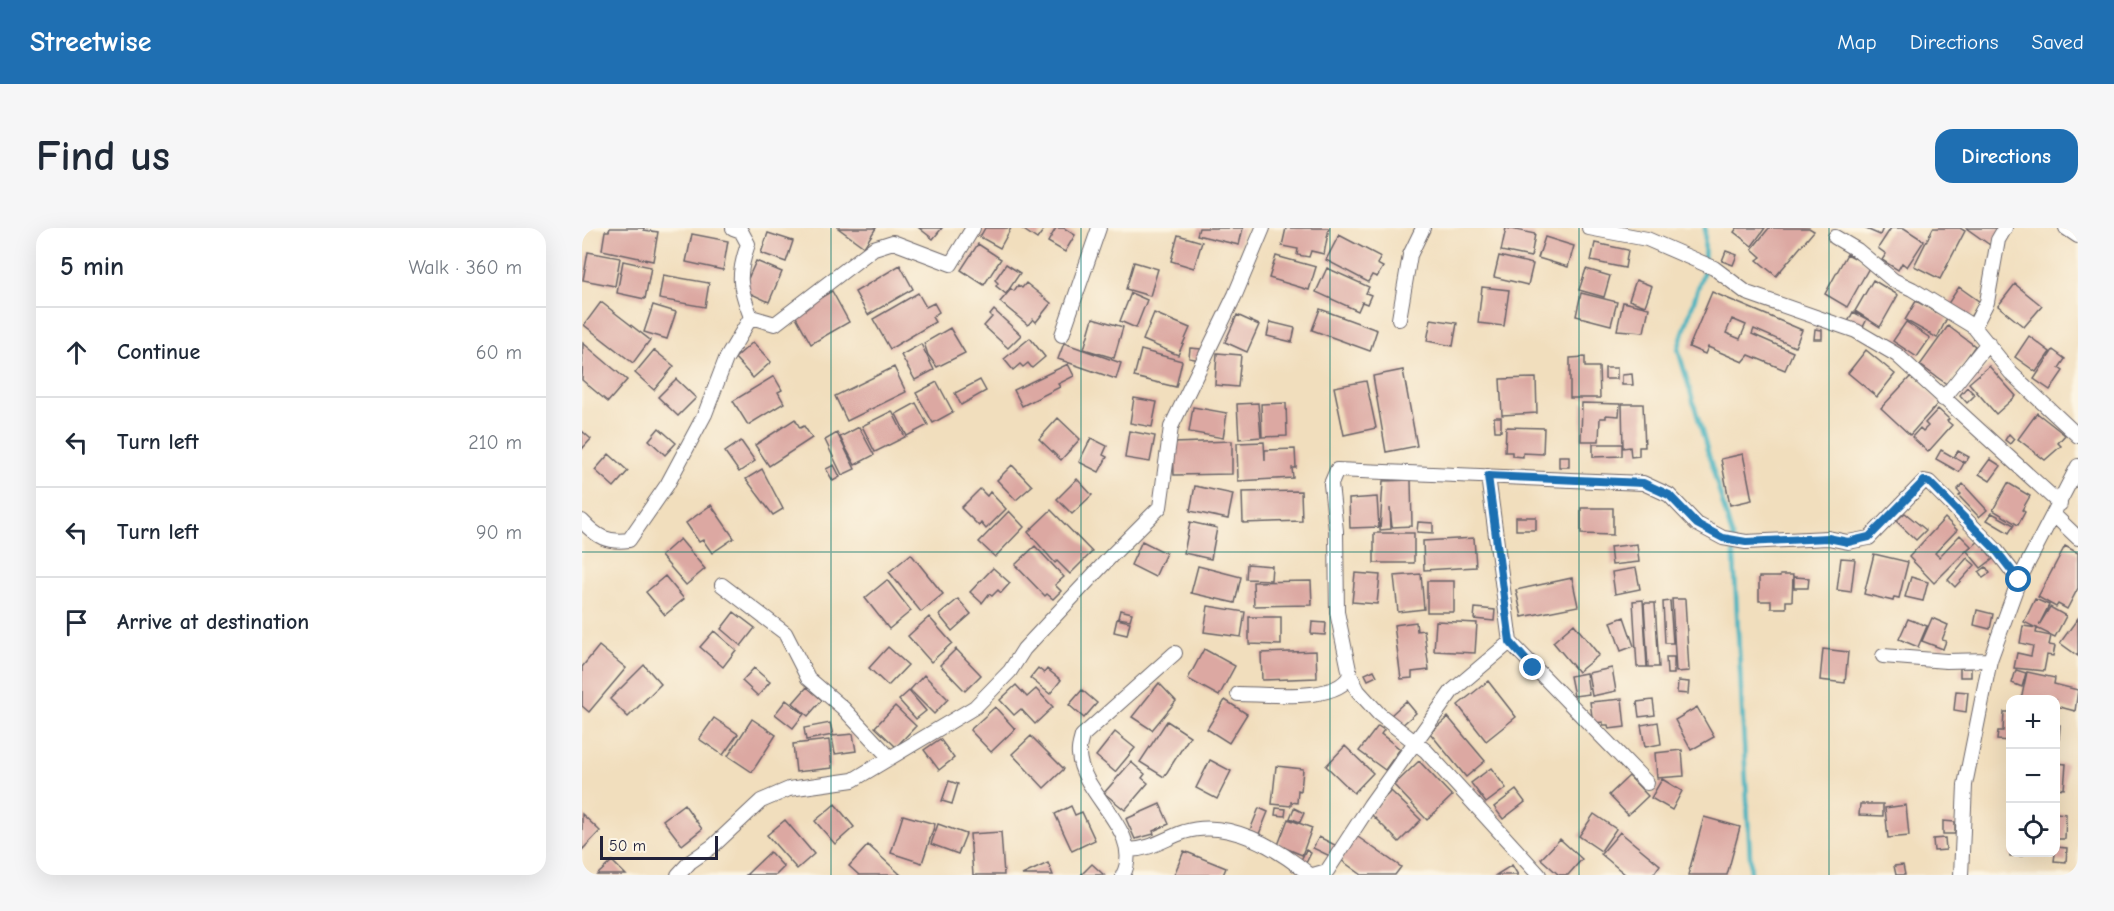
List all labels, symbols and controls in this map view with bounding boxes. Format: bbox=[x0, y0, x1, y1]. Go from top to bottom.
text: Streetwise bbox=[30, 26, 151, 58]
text: Map bbox=[1837, 30, 1877, 54]
text: Directions bbox=[1910, 30, 1999, 54]
text: Saved bbox=[2032, 30, 2084, 54]
button: Directions bbox=[1935, 129, 2078, 183]
text: Find us bbox=[36, 132, 170, 181]
text: 5 min bbox=[60, 252, 124, 282]
text: Walk · 360 m bbox=[408, 256, 522, 279]
icon: ahead bbox=[60, 336, 93, 369]
text: Continue bbox=[117, 339, 200, 365]
text: 60 m bbox=[476, 341, 522, 364]
icon: left bbox=[60, 426, 93, 459]
text: Turn left bbox=[117, 429, 199, 455]
text: 210 m bbox=[468, 431, 522, 454]
icon: left bbox=[60, 516, 93, 549]
text: Turn left bbox=[117, 519, 199, 545]
text: 90 m bbox=[476, 521, 522, 544]
route start bbox=[2005, 566, 2031, 592]
icon: arrive bbox=[60, 606, 93, 639]
text: Arrive at destination bbox=[117, 609, 309, 635]
route end bbox=[1519, 654, 1545, 680]
map controls bbox=[2006, 695, 2060, 857]
button: + bbox=[2006, 695, 2060, 749]
button: − bbox=[2006, 749, 2060, 803]
button: locate bbox=[2006, 803, 2060, 857]
scale bar bbox=[600, 833, 718, 860]
text: 50 m bbox=[609, 837, 646, 855]

